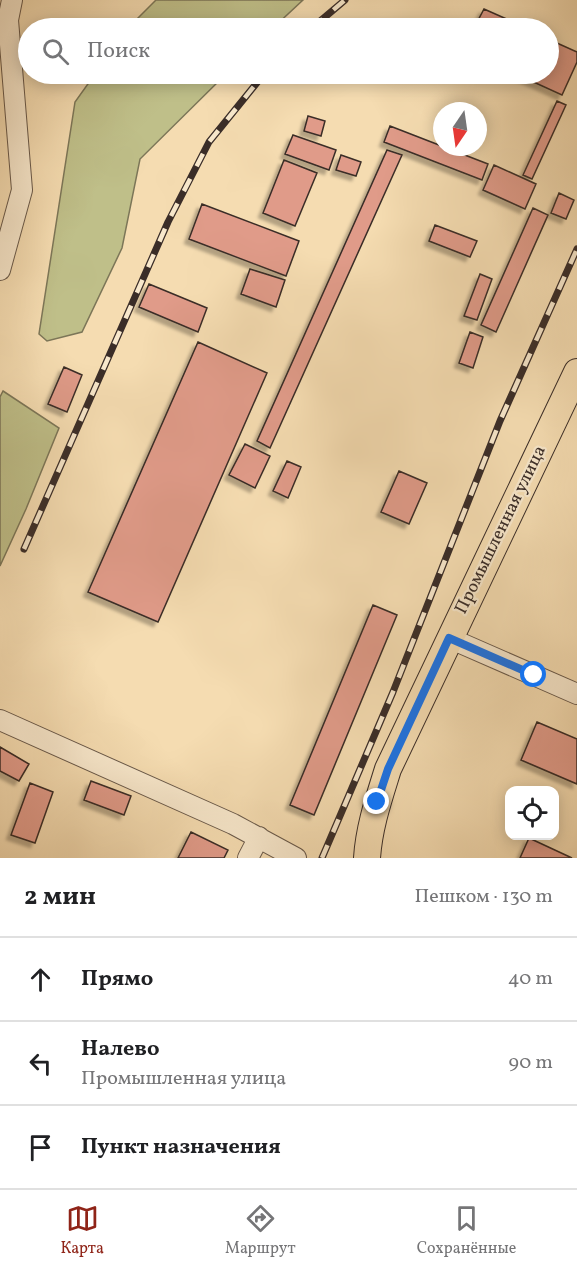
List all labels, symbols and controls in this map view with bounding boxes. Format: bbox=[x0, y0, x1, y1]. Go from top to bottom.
search box bbox=[18, 18, 559, 84]
icon: search bbox=[39, 35, 72, 68]
text: Поиск bbox=[87, 36, 150, 67]
north arrow bbox=[433, 102, 487, 156]
street label: Промышленная улица bbox=[449, 441, 553, 619]
route start bbox=[520, 661, 546, 687]
map controls bbox=[505, 786, 559, 840]
button: locate bbox=[505, 786, 559, 840]
route end bbox=[363, 788, 389, 814]
text: 2 мин bbox=[24, 879, 96, 915]
text: Пешком · 130 m bbox=[414, 883, 553, 911]
icon: ahead bbox=[24, 963, 57, 996]
text: Прямо bbox=[81, 964, 153, 995]
text: 40 m bbox=[508, 965, 553, 993]
text: Налево bbox=[81, 1034, 160, 1065]
icon: left bbox=[24, 1047, 57, 1080]
text: 90 m bbox=[509, 1049, 553, 1077]
text: Промышленная улица bbox=[81, 1065, 286, 1093]
icon: arrive bbox=[24, 1131, 57, 1164]
text: Пункт назначения bbox=[81, 1132, 281, 1163]
tab: Карта bbox=[61, 1202, 104, 1260]
tab: Маршрут bbox=[225, 1202, 296, 1260]
tab: Сохранённые bbox=[417, 1202, 516, 1260]

